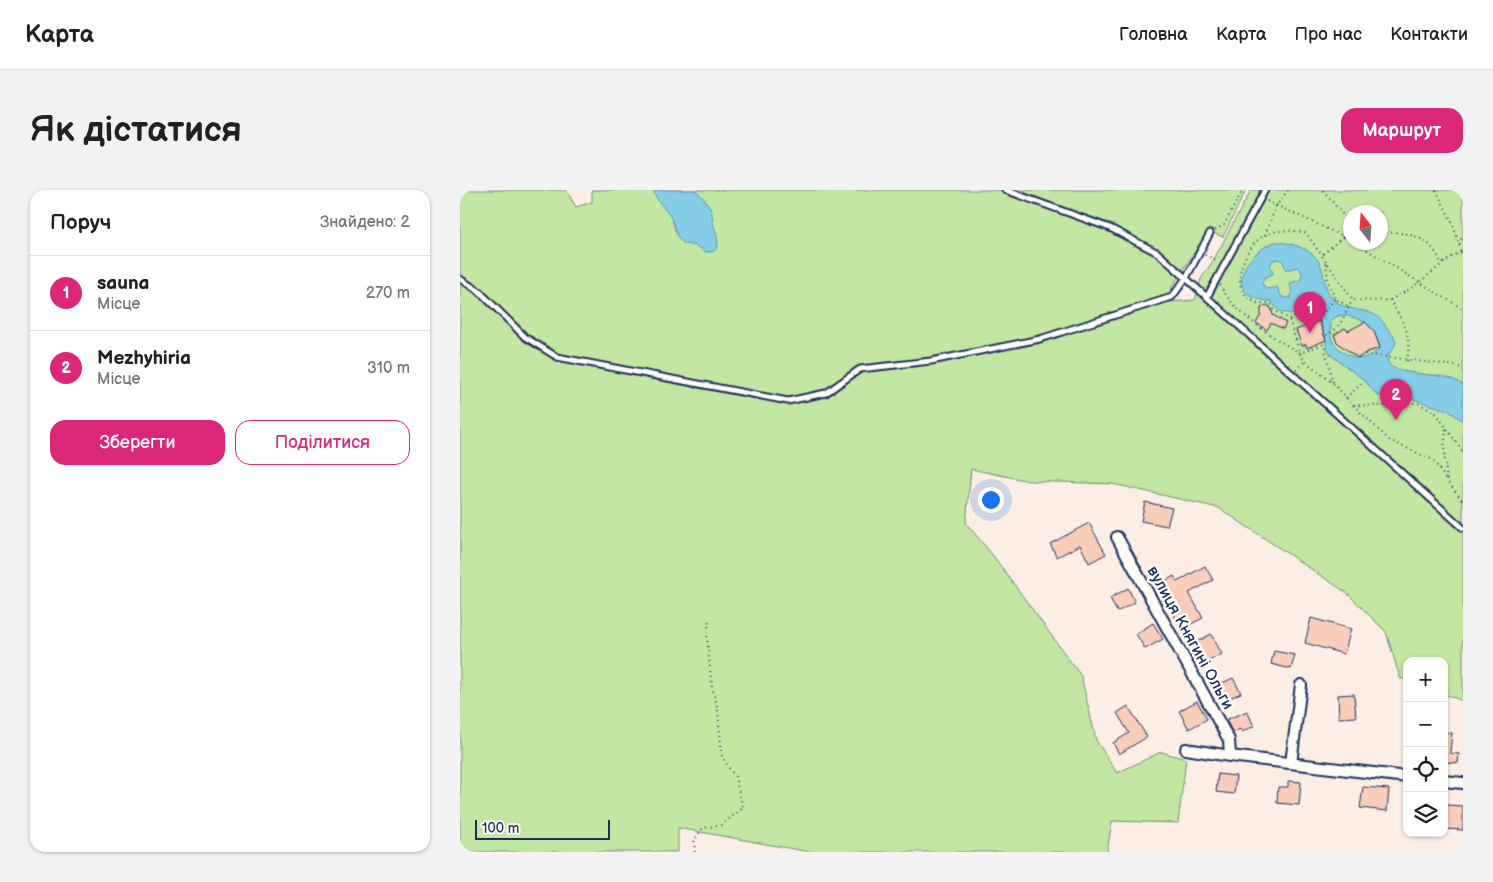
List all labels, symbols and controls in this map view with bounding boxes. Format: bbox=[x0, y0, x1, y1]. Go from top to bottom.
text: Карта bbox=[25, 20, 94, 49]
text: Головна bbox=[1119, 24, 1188, 45]
text: Карта bbox=[1216, 24, 1267, 45]
text: Про нас bbox=[1295, 24, 1362, 45]
text: Контакти bbox=[1390, 24, 1468, 45]
button: Маршрут bbox=[1341, 108, 1463, 153]
text: Як дістатися bbox=[30, 109, 242, 152]
north arrow bbox=[1343, 205, 1388, 250]
text: Поруч bbox=[50, 210, 111, 235]
text: Знайдено: 2 bbox=[320, 213, 410, 232]
text: sauna bbox=[97, 272, 149, 295]
text: 1 bbox=[63, 284, 69, 303]
text: 270 m bbox=[366, 284, 410, 303]
pin: 1 bbox=[1294, 292, 1326, 333]
text: Місце bbox=[97, 295, 141, 314]
text: Mezhyhiria bbox=[97, 347, 191, 370]
text: 2 bbox=[61, 359, 71, 378]
text: 310 m bbox=[367, 359, 410, 378]
text: Місце bbox=[97, 370, 141, 389]
pin: 2 bbox=[1380, 379, 1412, 420]
button: Зберегти bbox=[50, 420, 225, 465]
button: Поділитися bbox=[235, 420, 410, 465]
your location bbox=[978, 487, 1004, 513]
street label: вулиця Княгині Ольги bbox=[1143, 563, 1237, 713]
map controls bbox=[1403, 657, 1448, 837]
button: + bbox=[1403, 657, 1448, 702]
button: − bbox=[1403, 702, 1448, 747]
button: locate bbox=[1403, 747, 1448, 792]
button: layers bbox=[1403, 792, 1448, 837]
scale bar bbox=[475, 817, 610, 840]
text: 100 m bbox=[482, 820, 519, 837]

